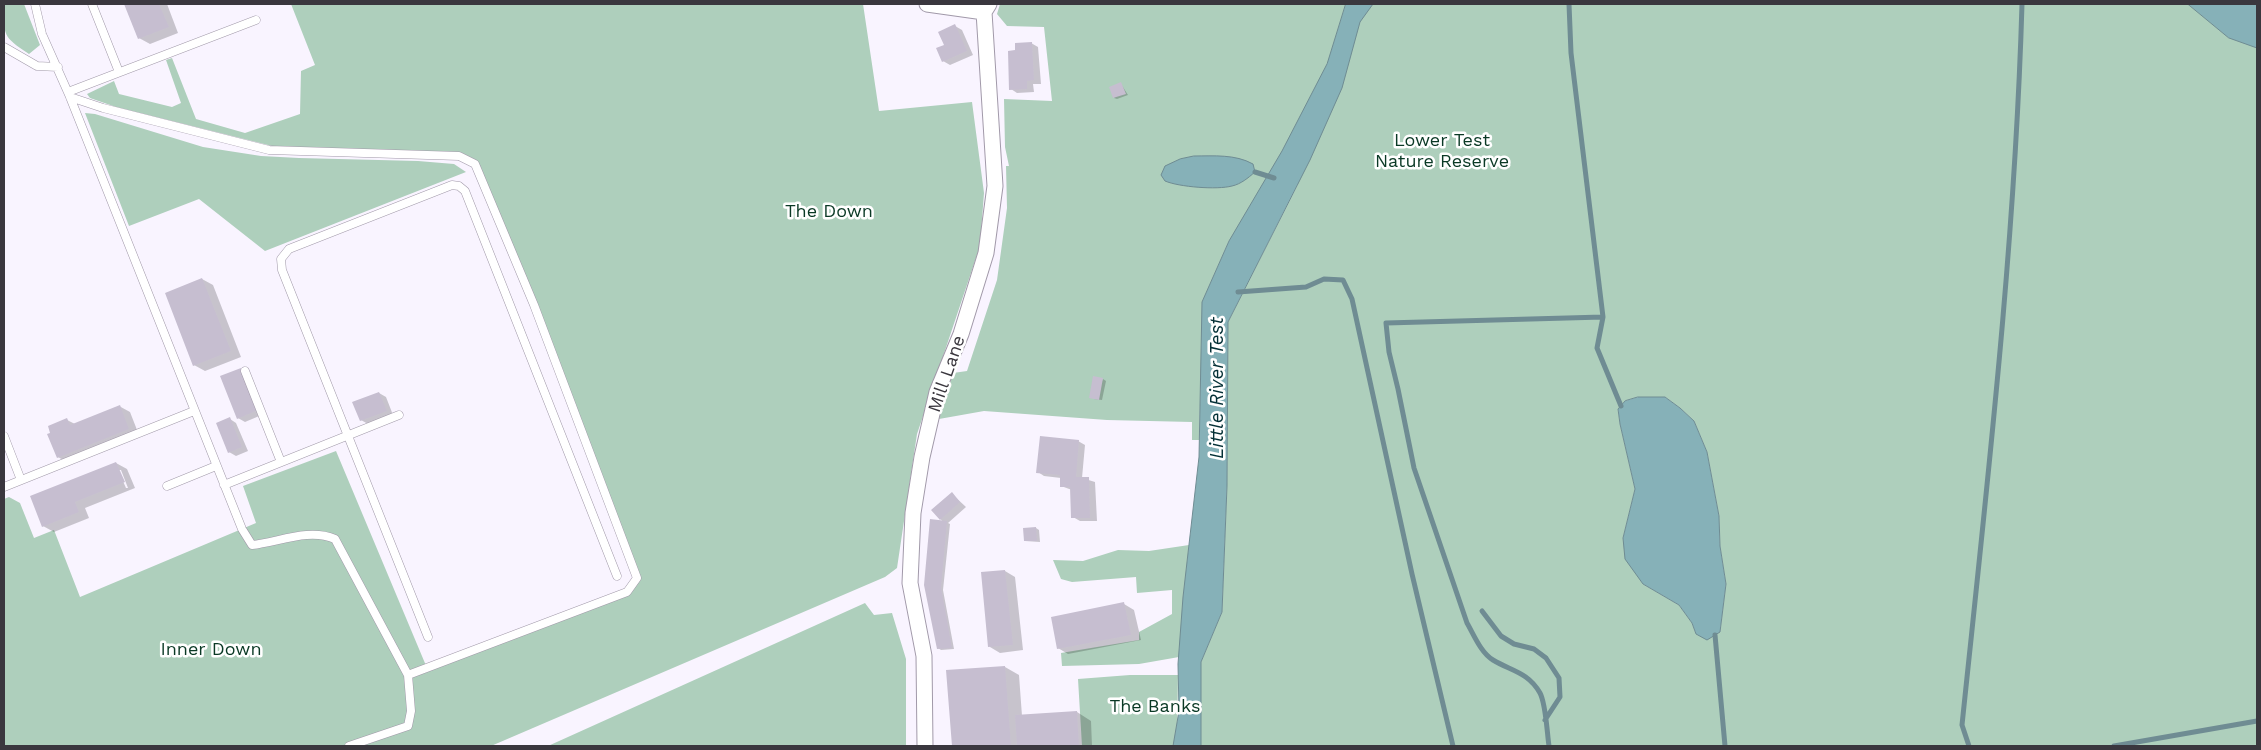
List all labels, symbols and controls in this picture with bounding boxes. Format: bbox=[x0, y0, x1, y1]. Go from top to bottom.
park label: Lower Test Nature Reserve bbox=[1375, 130, 1509, 172]
park label: The Down bbox=[785, 201, 873, 223]
water label: Little River Test bbox=[1206, 317, 1228, 459]
street label: Mill Lane bbox=[924, 333, 970, 415]
park label: Inner Down bbox=[160, 639, 262, 661]
park label: The Banks bbox=[1110, 696, 1200, 718]

